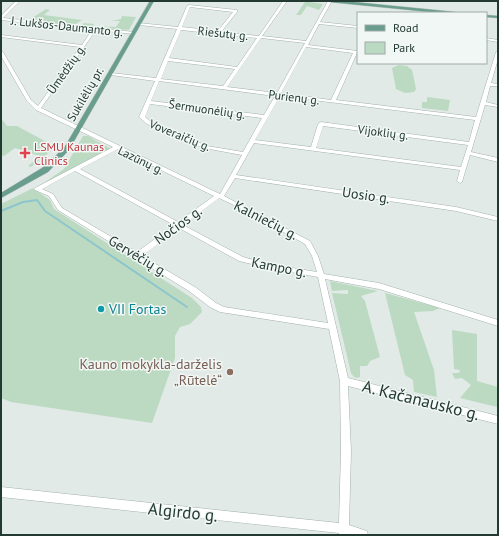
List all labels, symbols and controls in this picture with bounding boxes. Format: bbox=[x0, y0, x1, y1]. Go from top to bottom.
legend bbox=[357, 12, 487, 64]
street label: J. Lukšos-Daumanto g. bbox=[9, 13, 124, 39]
text: Road bbox=[393, 20, 418, 35]
street label: Riešutų g. bbox=[197, 23, 249, 43]
text: Park bbox=[393, 40, 415, 55]
street label: Ūmėdžių g. bbox=[43, 41, 89, 97]
street label: Sukilėlių pr. bbox=[63, 64, 107, 124]
street label: Purienų g. bbox=[268, 86, 320, 108]
street label: Šermuonėlių g. bbox=[168, 96, 246, 122]
street label: Voveraičių g. bbox=[146, 116, 213, 154]
street label: Vijoklių g. bbox=[356, 121, 409, 143]
place label: LSMU Kaunas Clinics bbox=[34, 139, 104, 168]
street label: Lazūnų g. bbox=[116, 143, 166, 177]
marker: LSMU Kaunas Clinics bbox=[19, 147, 31, 159]
street label: Uosio g. bbox=[341, 183, 391, 207]
street label: Kalniečių g. bbox=[231, 196, 301, 244]
street label: Nočios g. bbox=[151, 202, 205, 248]
street label: Gervėčių g. bbox=[105, 231, 171, 281]
street label: Kampo g. bbox=[250, 253, 308, 281]
place label: VII Fortas bbox=[108, 300, 166, 318]
marker: VII Fortas bbox=[96, 304, 106, 314]
place label: Kauno mokykla-darželis „Rūtelė“ bbox=[80, 355, 222, 389]
marker: Kauno mokykla-darželis „Rūtelė“ bbox=[225, 367, 235, 377]
street label: A. Kačanausko g. bbox=[360, 375, 482, 425]
street label: Algirdo g. bbox=[147, 497, 219, 527]

